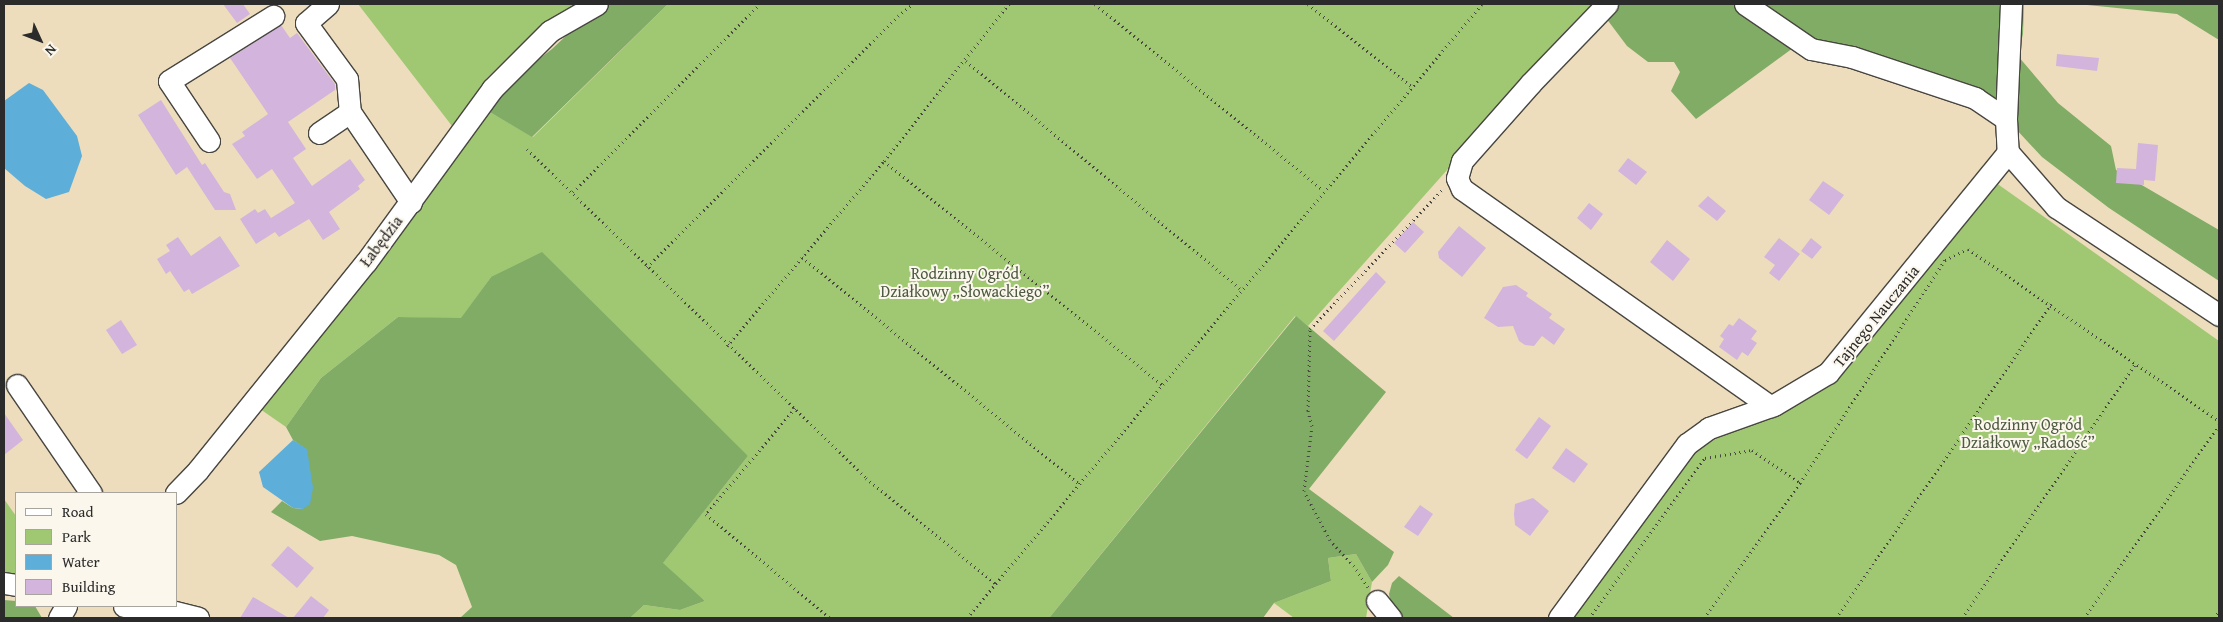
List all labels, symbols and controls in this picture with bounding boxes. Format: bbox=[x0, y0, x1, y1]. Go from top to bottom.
north arrow bbox=[15, 15, 65, 65]
text: N bbox=[40, 40, 61, 60]
street label: Łabędzia bbox=[356, 212, 406, 270]
street label: Tajnego Nauczania bbox=[1829, 261, 1923, 371]
park label: Rodzinny Ogród Działkowy „Słowackiego” bbox=[881, 263, 1049, 301]
park label: Rodzinny Ogród Działkowy „Radość” bbox=[1961, 414, 2095, 452]
legend bbox=[15, 492, 178, 607]
text: Road bbox=[62, 501, 93, 522]
text: Park bbox=[62, 526, 91, 547]
text: Water bbox=[62, 551, 100, 572]
text: Building bbox=[62, 576, 115, 597]

